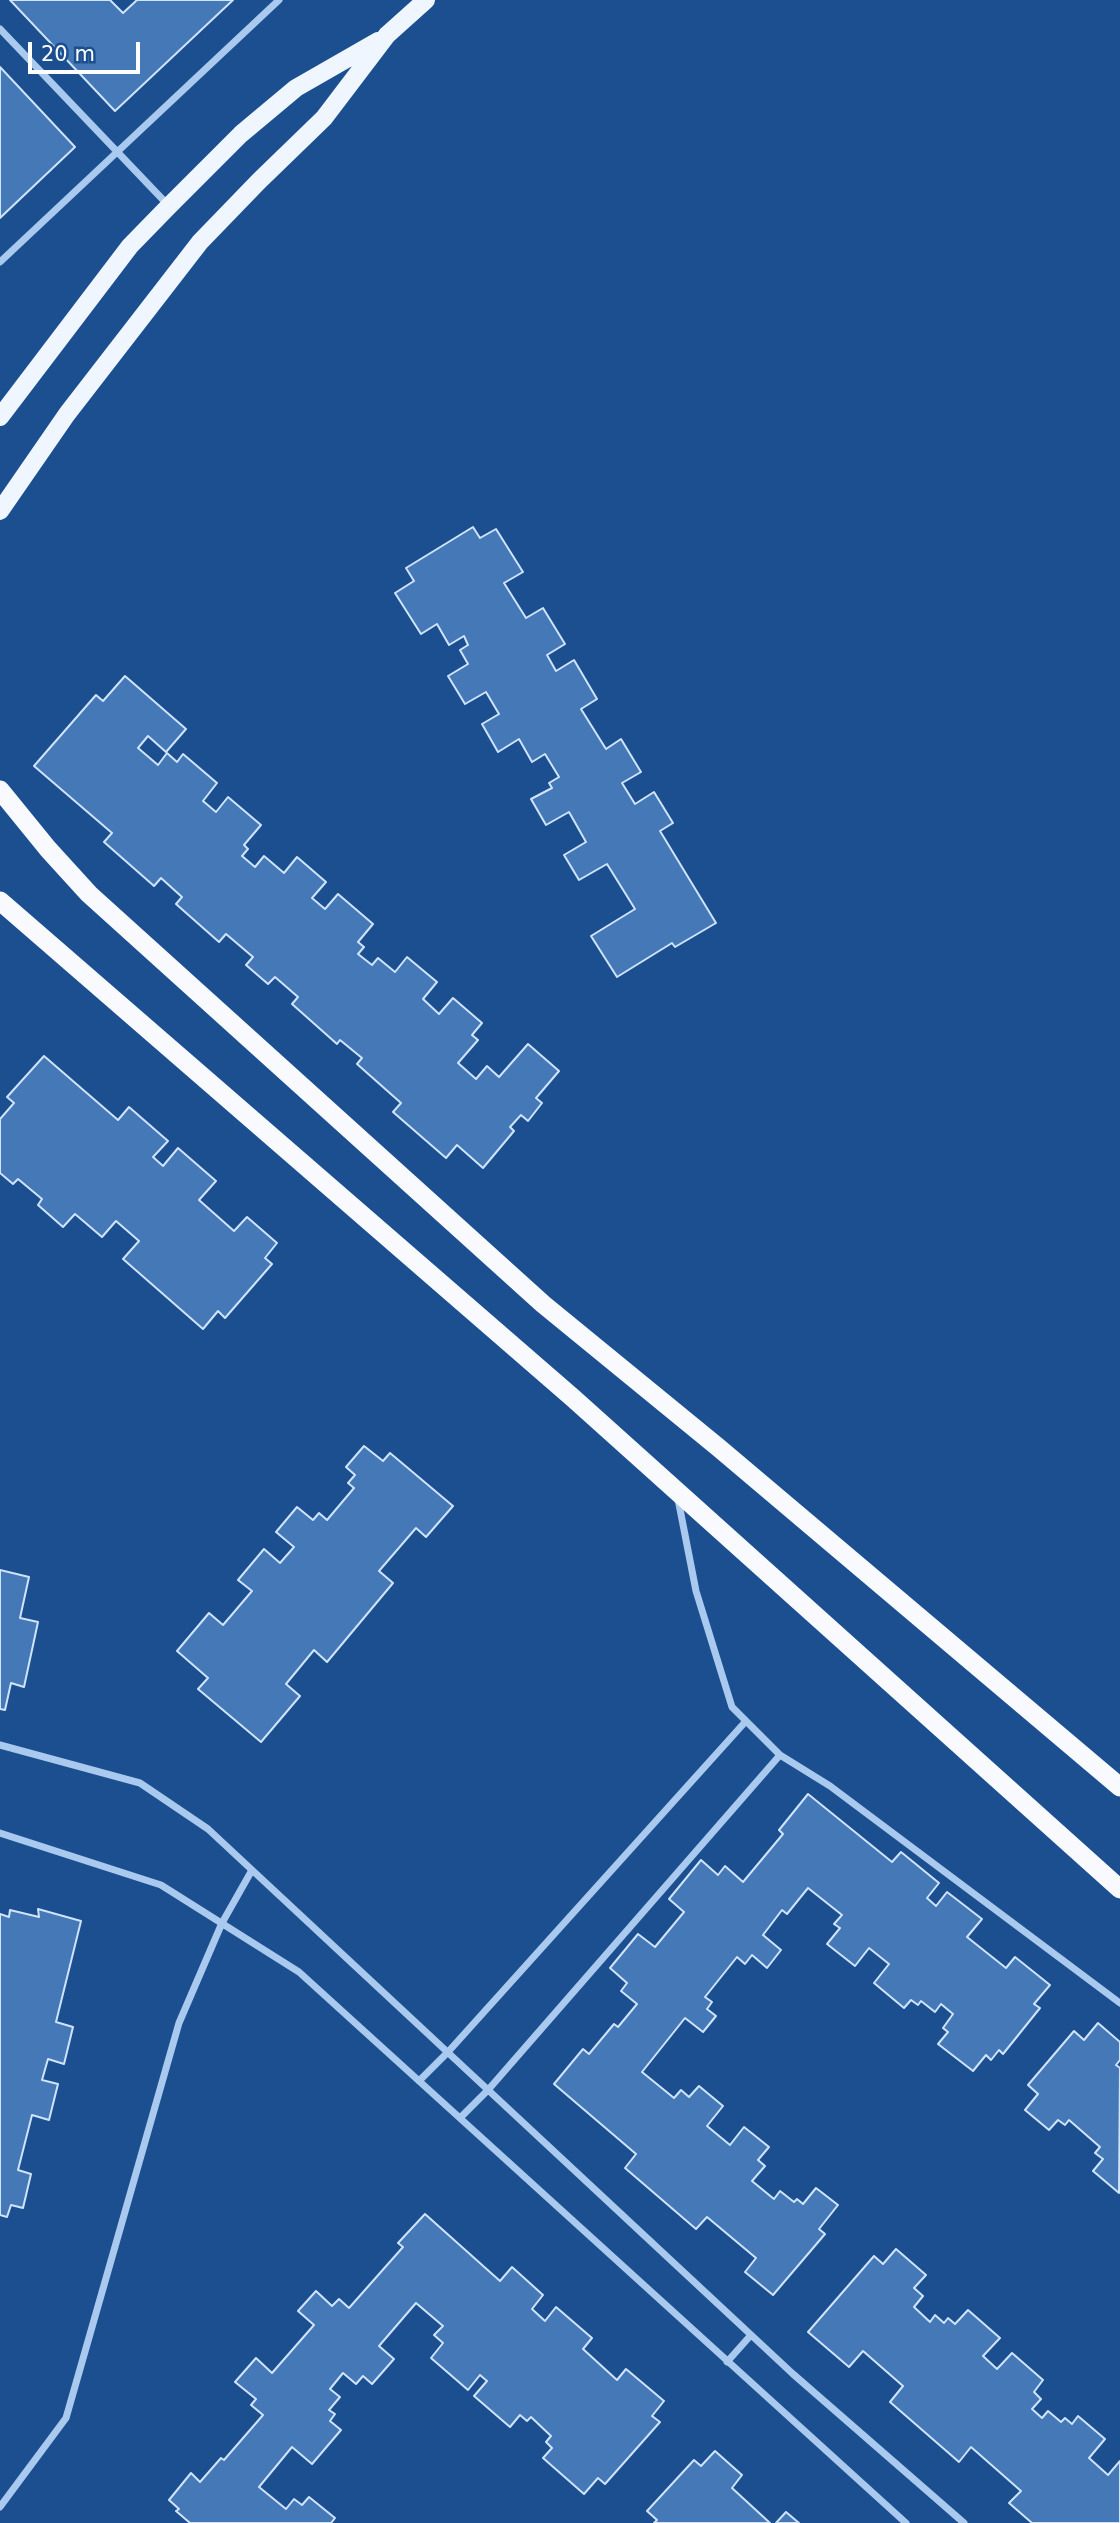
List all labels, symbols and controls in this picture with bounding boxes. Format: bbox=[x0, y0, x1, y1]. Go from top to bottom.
scale bar bbox=[32, 28, 144, 72]
text: 20 m bbox=[41, 42, 95, 66]

